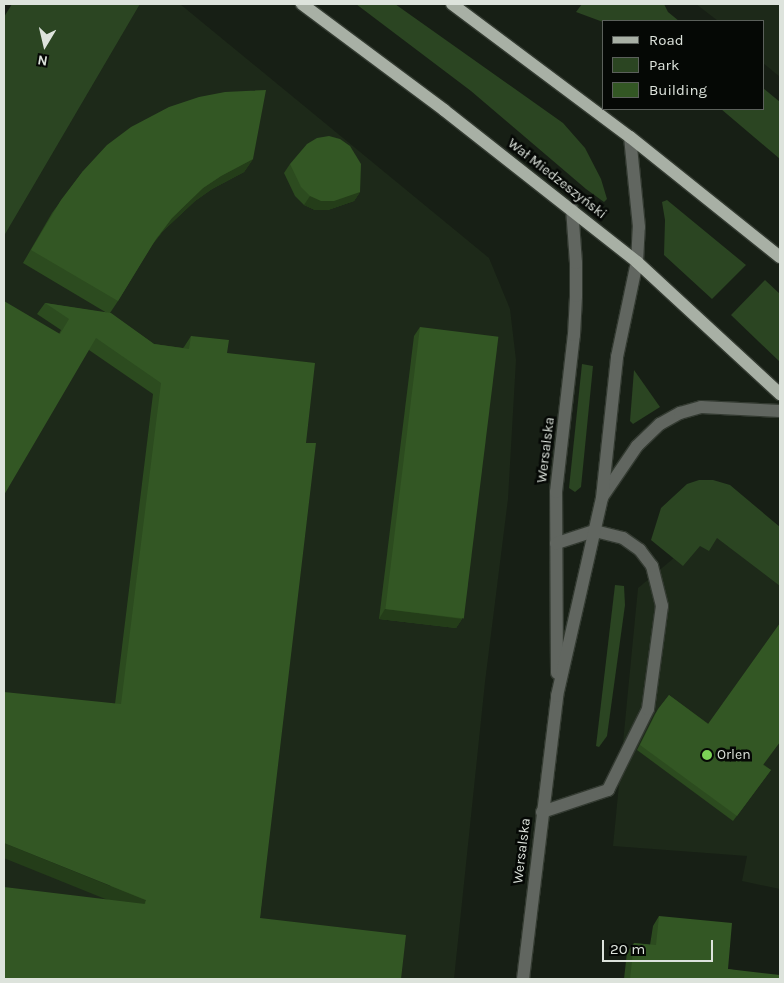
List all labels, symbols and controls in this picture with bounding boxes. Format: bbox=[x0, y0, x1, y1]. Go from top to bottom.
north arrow bbox=[20, 20, 70, 70]
legend bbox=[602, 20, 764, 110]
text: Road bbox=[649, 31, 684, 49]
text: N bbox=[36, 51, 49, 69]
text: Park bbox=[649, 56, 679, 74]
text: Building bbox=[649, 81, 707, 99]
street label: Wał Miedzeszyński bbox=[504, 135, 610, 223]
street label: Wersalska bbox=[534, 416, 558, 484]
place label: Orlen bbox=[717, 747, 751, 763]
marker: Orlen bbox=[701, 749, 713, 761]
street label: Wersalska bbox=[510, 817, 534, 885]
scale bar bbox=[604, 930, 715, 962]
text: 20 m bbox=[610, 940, 645, 958]

